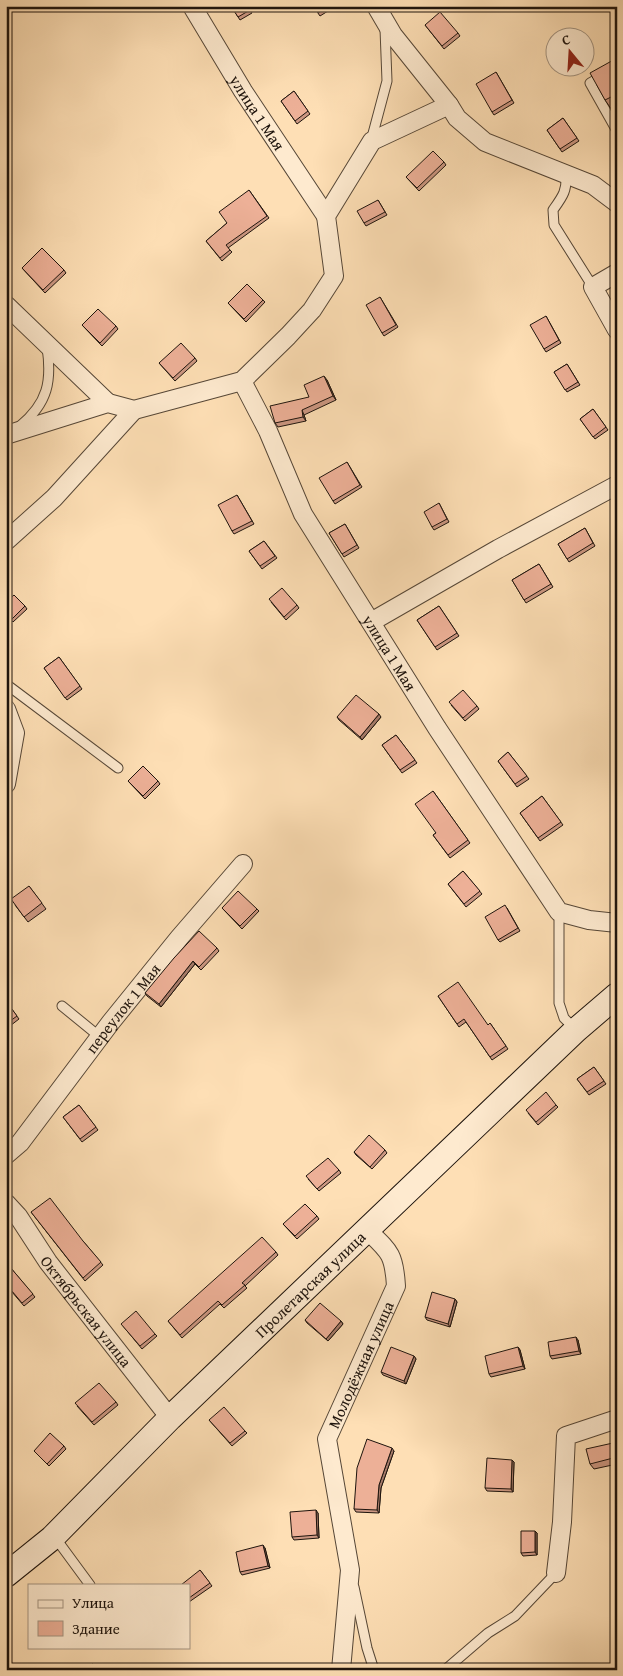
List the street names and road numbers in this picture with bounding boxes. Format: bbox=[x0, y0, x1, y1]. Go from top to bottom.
street label: улица 1 Мая bbox=[223, 69, 291, 155]
street label: улица 1 Мая bbox=[356, 609, 423, 696]
street label: переулок 1 Мая bbox=[79, 958, 166, 1058]
street label: Пролетарская улица bbox=[249, 1225, 371, 1343]
street label: Октябрьская улица bbox=[35, 1251, 138, 1373]
street label: Молодёжная улица bbox=[321, 1297, 400, 1432]

